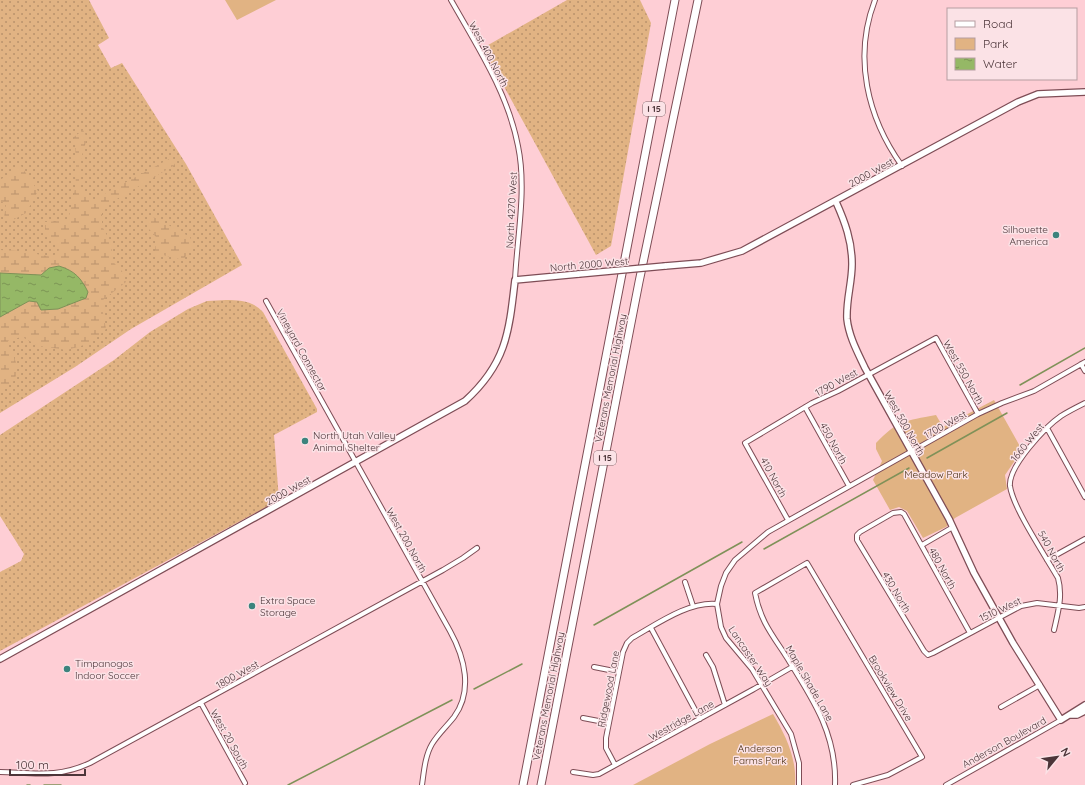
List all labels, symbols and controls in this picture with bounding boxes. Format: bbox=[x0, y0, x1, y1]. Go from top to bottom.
legend bbox=[947, 8, 1077, 80]
text: Road bbox=[983, 16, 1013, 31]
street label: West 400 North bbox=[466, 19, 511, 89]
text: Park bbox=[983, 36, 1008, 51]
text: Water bbox=[983, 56, 1018, 71]
road number: I 15 bbox=[643, 102, 665, 116]
street label: 2000 West bbox=[846, 154, 897, 190]
street label: North 4270 West bbox=[503, 171, 520, 249]
place label: Silhouette America bbox=[1003, 223, 1048, 248]
marker: Silhouette America bbox=[1051, 230, 1061, 240]
street label: North 2000 West bbox=[549, 255, 629, 274]
street label: Vineyard Connector bbox=[273, 307, 330, 394]
street label: Veterans Memorial Highway bbox=[592, 313, 629, 444]
street label: West 550 North bbox=[940, 338, 987, 407]
street label: 1790 West bbox=[813, 366, 860, 399]
street label: West 500 North bbox=[881, 388, 928, 458]
street label: 1700 West bbox=[922, 407, 969, 441]
street label: 450 North bbox=[817, 420, 850, 466]
street label: 1660 West bbox=[1008, 420, 1047, 464]
place label: North Utah Valley Animal Shelter bbox=[313, 429, 395, 454]
marker: North Utah Valley Animal Shelter bbox=[300, 436, 310, 446]
road number: I 15 bbox=[594, 451, 616, 465]
street label: 410 North bbox=[757, 455, 790, 500]
park label: Meadow Park bbox=[904, 468, 968, 481]
street label: 2000 West bbox=[263, 472, 314, 508]
street label: West 200 North bbox=[383, 505, 430, 575]
street label: 540 North bbox=[1035, 528, 1068, 574]
street label: 480 North bbox=[926, 545, 959, 591]
street label: 430 North bbox=[879, 569, 914, 615]
place label: Extra Space Storage bbox=[260, 594, 316, 619]
street label: 1510 West bbox=[977, 594, 1024, 625]
marker: Extra Space Storage bbox=[247, 601, 257, 611]
street label: Lancaster Way bbox=[726, 624, 776, 689]
street label: Veterans Memorial Highway bbox=[530, 631, 567, 762]
street label: Maple Shade Lane bbox=[783, 643, 837, 724]
street label: Ridgewood Lane bbox=[595, 649, 622, 729]
street label: Brookview Drive bbox=[866, 653, 916, 724]
place label: Timpanogos Indoor Soccer bbox=[75, 657, 140, 682]
street label: 1800 West bbox=[214, 657, 261, 692]
marker: Timpanogos Indoor Soccer bbox=[62, 664, 72, 674]
street label: Westridge Lane bbox=[646, 697, 716, 744]
street label: West 20 South bbox=[208, 707, 251, 772]
street label: Anderson Boulevard bbox=[960, 714, 1049, 771]
north arrow bbox=[1037, 737, 1077, 777]
park label: Anderson Farms Park bbox=[733, 742, 787, 767]
text: N bbox=[1058, 745, 1074, 759]
scale bar bbox=[10, 751, 85, 777]
text: 100 m bbox=[16, 757, 49, 772]

